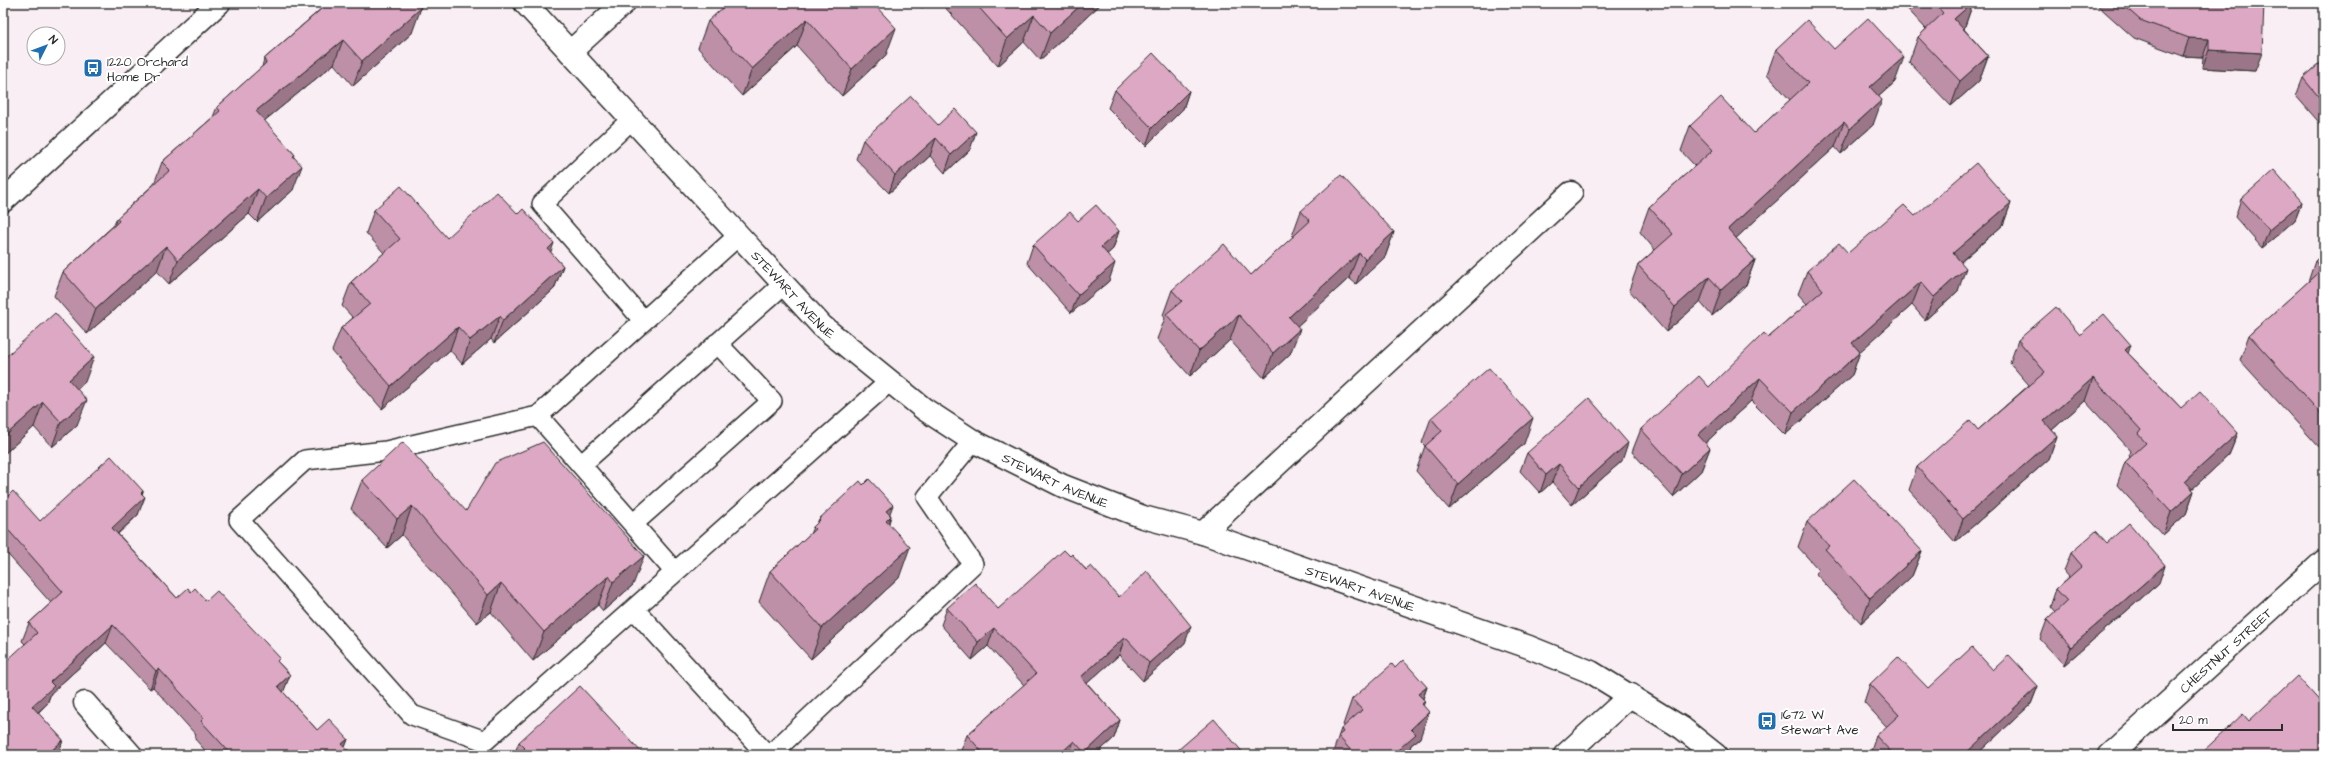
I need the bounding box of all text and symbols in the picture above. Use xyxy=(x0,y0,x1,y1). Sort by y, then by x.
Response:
north arrow xyxy=(26,26,66,66)
text: N xyxy=(45,32,61,47)
place label: 1220 Orchard Home Dr xyxy=(107,53,188,86)
bus stop icon: 1220 Orchard Home Dr xyxy=(82,57,104,79)
street label: STEWART AVENUE xyxy=(747,247,839,343)
street label: STEWART AVENUE xyxy=(999,449,1111,513)
street label: STEWART AVENUE xyxy=(1303,562,1417,616)
street label: CHESTNUT STREET xyxy=(2176,604,2277,698)
place label: 1672 W Stewart Ave xyxy=(1781,706,1859,739)
scale bar xyxy=(2173,706,2282,732)
bus stop icon: 1672 W Stewart Ave xyxy=(1756,710,1778,732)
text: 20 m xyxy=(2179,712,2208,729)

